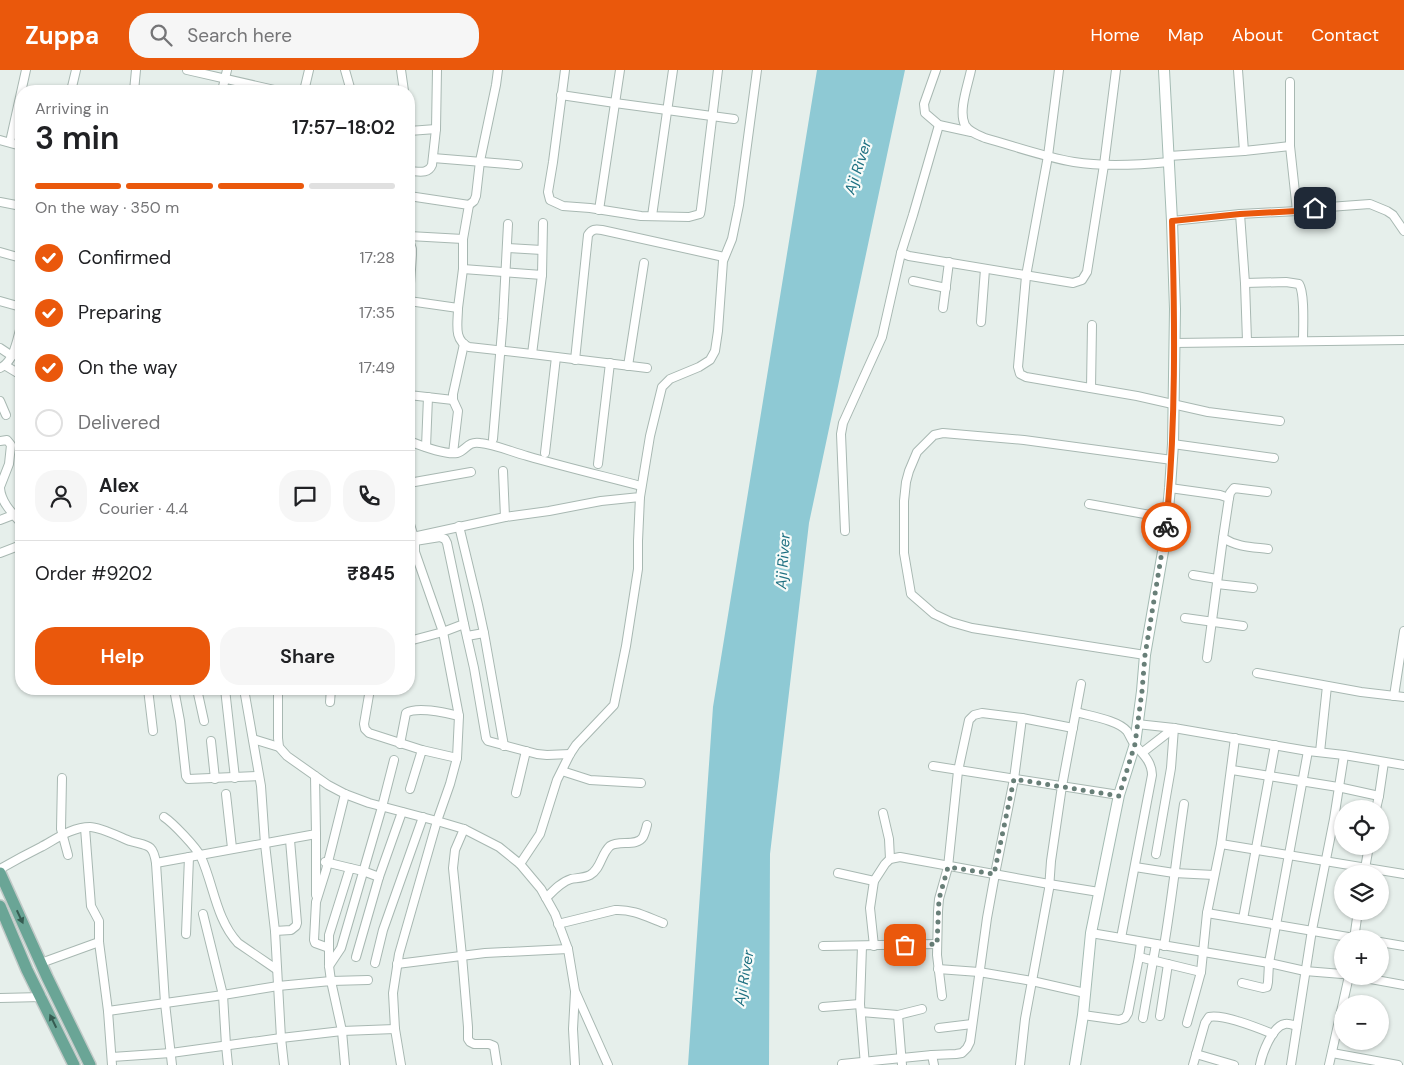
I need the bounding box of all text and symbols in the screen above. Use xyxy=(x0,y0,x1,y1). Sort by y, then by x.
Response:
search box xyxy=(129,13,479,58)
text: Zuppa xyxy=(25,20,99,51)
icon: search xyxy=(147,21,175,49)
text: Search here xyxy=(187,23,292,48)
text: Home xyxy=(1090,23,1140,47)
text: Map xyxy=(1168,23,1204,47)
text: About xyxy=(1232,23,1283,47)
text: Contact xyxy=(1311,23,1379,47)
text: Arriving in xyxy=(35,98,109,119)
text: 17:57–18:02 xyxy=(292,115,395,140)
text: 3 min xyxy=(35,117,119,159)
water label: Aji River xyxy=(840,137,876,198)
pin xyxy=(1294,187,1336,229)
icon: home xyxy=(1301,194,1329,222)
text: On the way · 350 m xyxy=(35,197,179,218)
icon: check xyxy=(35,244,63,272)
text: Confirmed xyxy=(78,245,171,270)
text: 17:28 xyxy=(360,247,395,268)
icon: check xyxy=(35,299,63,327)
text: Preparing xyxy=(78,300,162,325)
text: 17:35 xyxy=(359,302,395,323)
icon: check xyxy=(35,354,63,382)
text: On the way xyxy=(78,355,178,380)
text: 17:49 xyxy=(358,357,395,378)
text: Delivered xyxy=(78,410,160,435)
button: person xyxy=(35,470,87,522)
button: chat xyxy=(279,470,331,522)
button: phone xyxy=(343,470,395,522)
text: Alex xyxy=(99,473,139,498)
text: Courier · 4.4 xyxy=(99,498,188,519)
courier xyxy=(1141,502,1191,552)
icon: bike xyxy=(1152,513,1180,541)
water label: Aji River xyxy=(771,532,795,591)
text: Order #9202 xyxy=(35,561,153,586)
text: ₹845 xyxy=(347,561,395,586)
button: Help xyxy=(35,627,210,685)
button: Share xyxy=(220,627,395,685)
map controls xyxy=(1334,800,1389,1050)
button: locate xyxy=(1334,800,1389,855)
button: layers xyxy=(1334,865,1389,920)
one-way arrow xyxy=(17,910,25,924)
pin xyxy=(884,924,926,966)
button: + xyxy=(1334,930,1389,985)
icon: bag xyxy=(891,931,919,959)
water label: Aji River xyxy=(729,948,759,1008)
button: − xyxy=(1334,995,1389,1050)
one-way arrow xyxy=(49,1014,57,1028)

